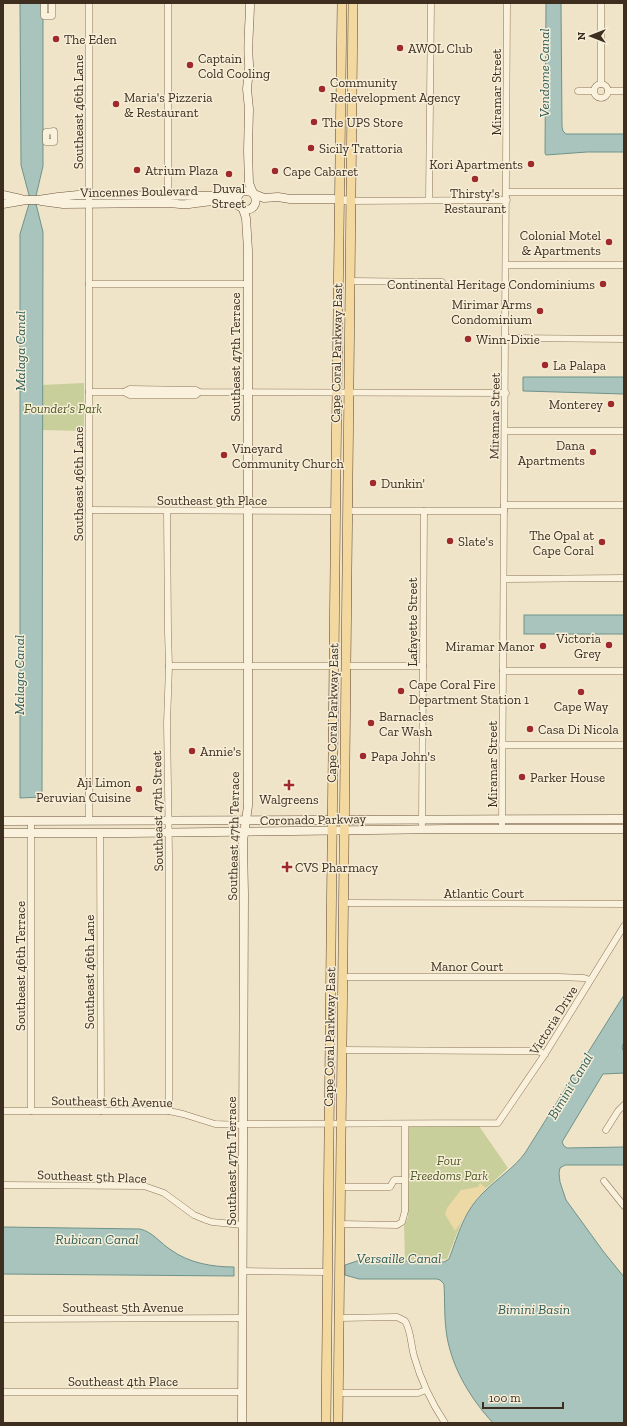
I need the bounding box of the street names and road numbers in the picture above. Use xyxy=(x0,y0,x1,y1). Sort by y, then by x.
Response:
street label: Miramar Street xyxy=(489,48,504,135)
street label: Southeast 46th Lane xyxy=(71,55,86,169)
street label: Vincennes Boulevard xyxy=(79,183,198,200)
street label: Cape Coral Parkway East xyxy=(328,283,345,423)
street label: Southeast 47th Terrace xyxy=(228,292,243,422)
street label: Miramar Street xyxy=(486,372,503,460)
street label: Southeast 46th Lane xyxy=(71,427,86,541)
street label: Southeast 9th Place xyxy=(157,493,267,508)
street label: Lafayette Street xyxy=(405,577,420,667)
street label: Cape Coral Parkway East xyxy=(324,643,341,783)
street label: Miramar Street xyxy=(485,720,500,807)
street label: Southeast 47th Street xyxy=(149,750,166,872)
street label: Southeast 47th Terrace xyxy=(225,771,242,901)
street label: Coronado Parkway xyxy=(260,811,367,828)
street label: Atlantic Court xyxy=(444,886,524,901)
street label: Southeast 46th Terrace xyxy=(13,901,28,1031)
street label: Southeast 46th Lane xyxy=(82,915,97,1029)
street label: Manor Court xyxy=(431,959,503,974)
street label: Cape Coral Parkway East xyxy=(321,967,338,1107)
street label: Victoria Drive xyxy=(526,983,581,1058)
street label: Southeast 6th Avenue xyxy=(51,1093,173,1110)
street label: Southeast 47th Terrace xyxy=(224,1096,239,1226)
street label: Southeast 5th Place xyxy=(37,1167,147,1186)
street label: Southeast 5th Avenue xyxy=(62,1300,184,1315)
street label: Southeast 4th Place xyxy=(68,1374,178,1389)

